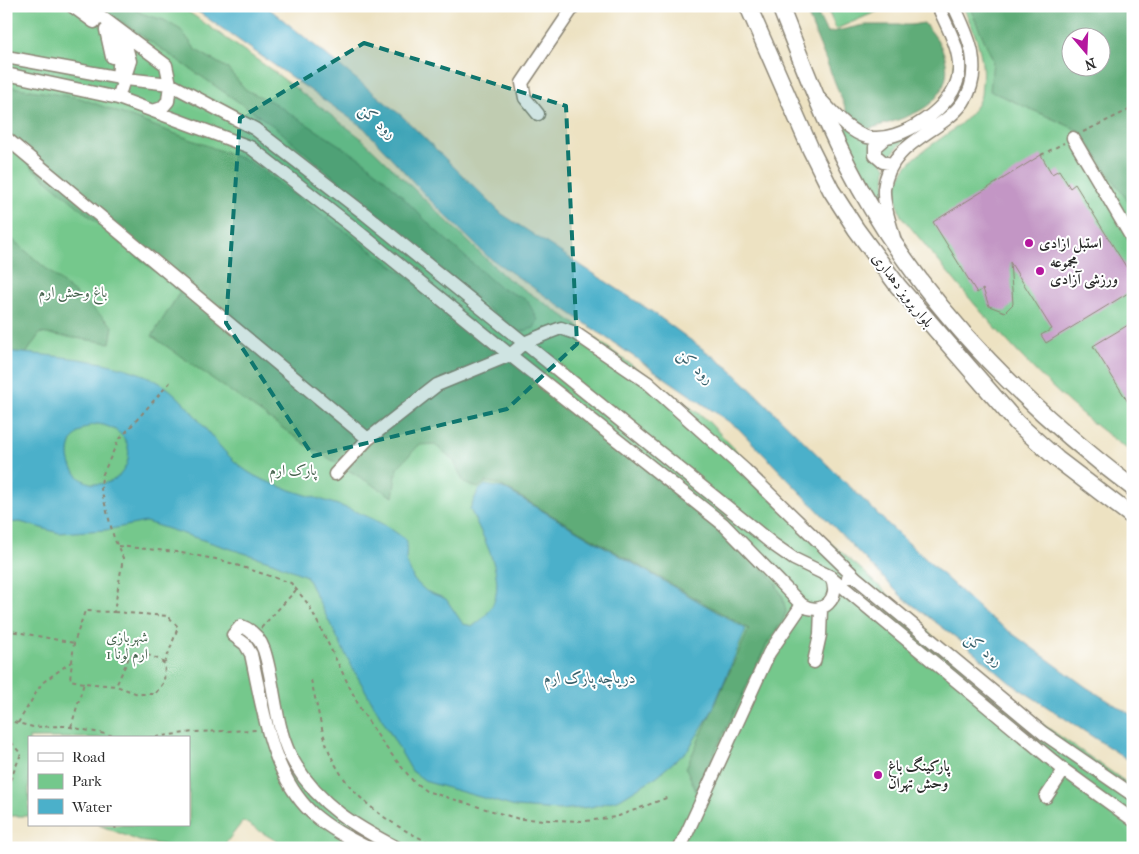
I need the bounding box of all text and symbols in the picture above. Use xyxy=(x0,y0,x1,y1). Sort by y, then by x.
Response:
north arrow xyxy=(1062,28,1112,78)
text: N xyxy=(1082,54,1098,74)
water label: رود کن xyxy=(354,99,401,144)
place label: استبل ازادی xyxy=(1039,234,1102,254)
marker: استبل ازادی xyxy=(1023,237,1035,249)
street label: بلوار پرویز دهداری xyxy=(867,249,938,332)
place label: مجموعه ورزشی آزادی xyxy=(1050,253,1118,290)
marker: مجموعه ورزشی آزادی xyxy=(1034,265,1046,277)
park label: باغ وحش ارم xyxy=(39,283,108,305)
water label: رود کن xyxy=(672,344,719,389)
park label: پارک ارم xyxy=(269,461,318,483)
park label: شهربازی ارم لونا 1 xyxy=(106,628,148,667)
water label: رود کن xyxy=(960,628,1007,672)
water label: دریاچه پارک ارم xyxy=(544,668,636,692)
legend xyxy=(28,736,190,826)
text: Road xyxy=(72,748,106,766)
place label: پارکینگ باغ وحش تهران xyxy=(888,756,951,793)
marker: پارکینگ باغ وحش تهران xyxy=(872,769,884,781)
text: Park xyxy=(72,772,102,790)
text: Water xyxy=(71,798,112,816)

